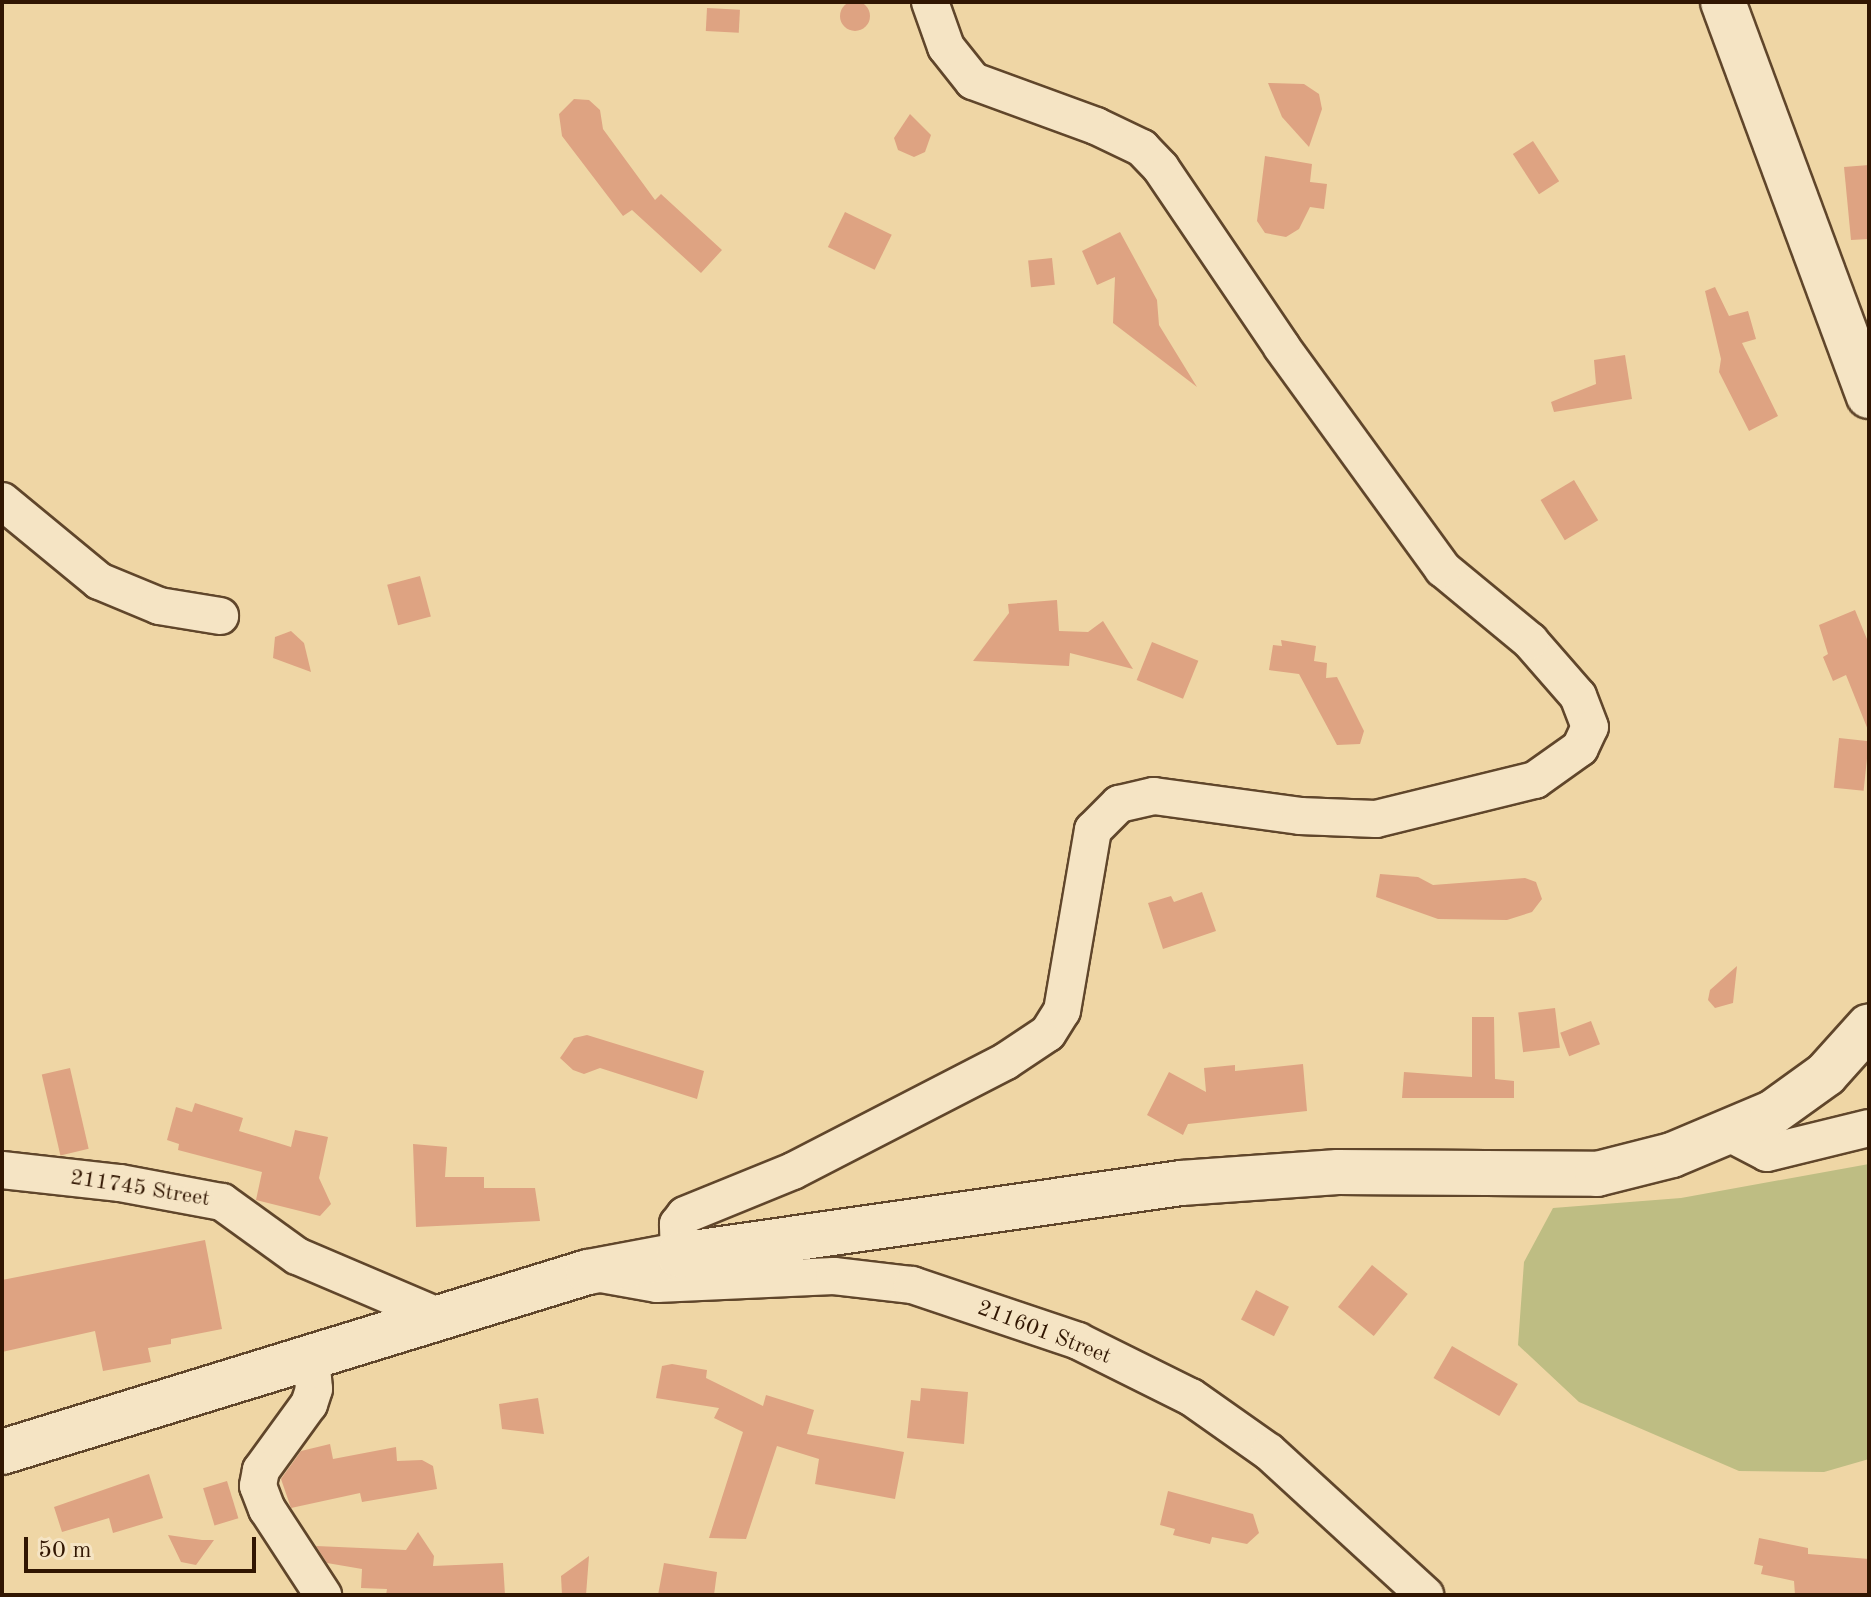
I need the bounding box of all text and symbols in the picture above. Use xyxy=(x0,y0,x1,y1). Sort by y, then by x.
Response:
street label: 211745 Street xyxy=(68,1165,212,1213)
street label: 211601 Street xyxy=(973,1295,1115,1371)
scale bar xyxy=(28,1521,260,1571)
text: 50 m xyxy=(38,1539,92,1563)

